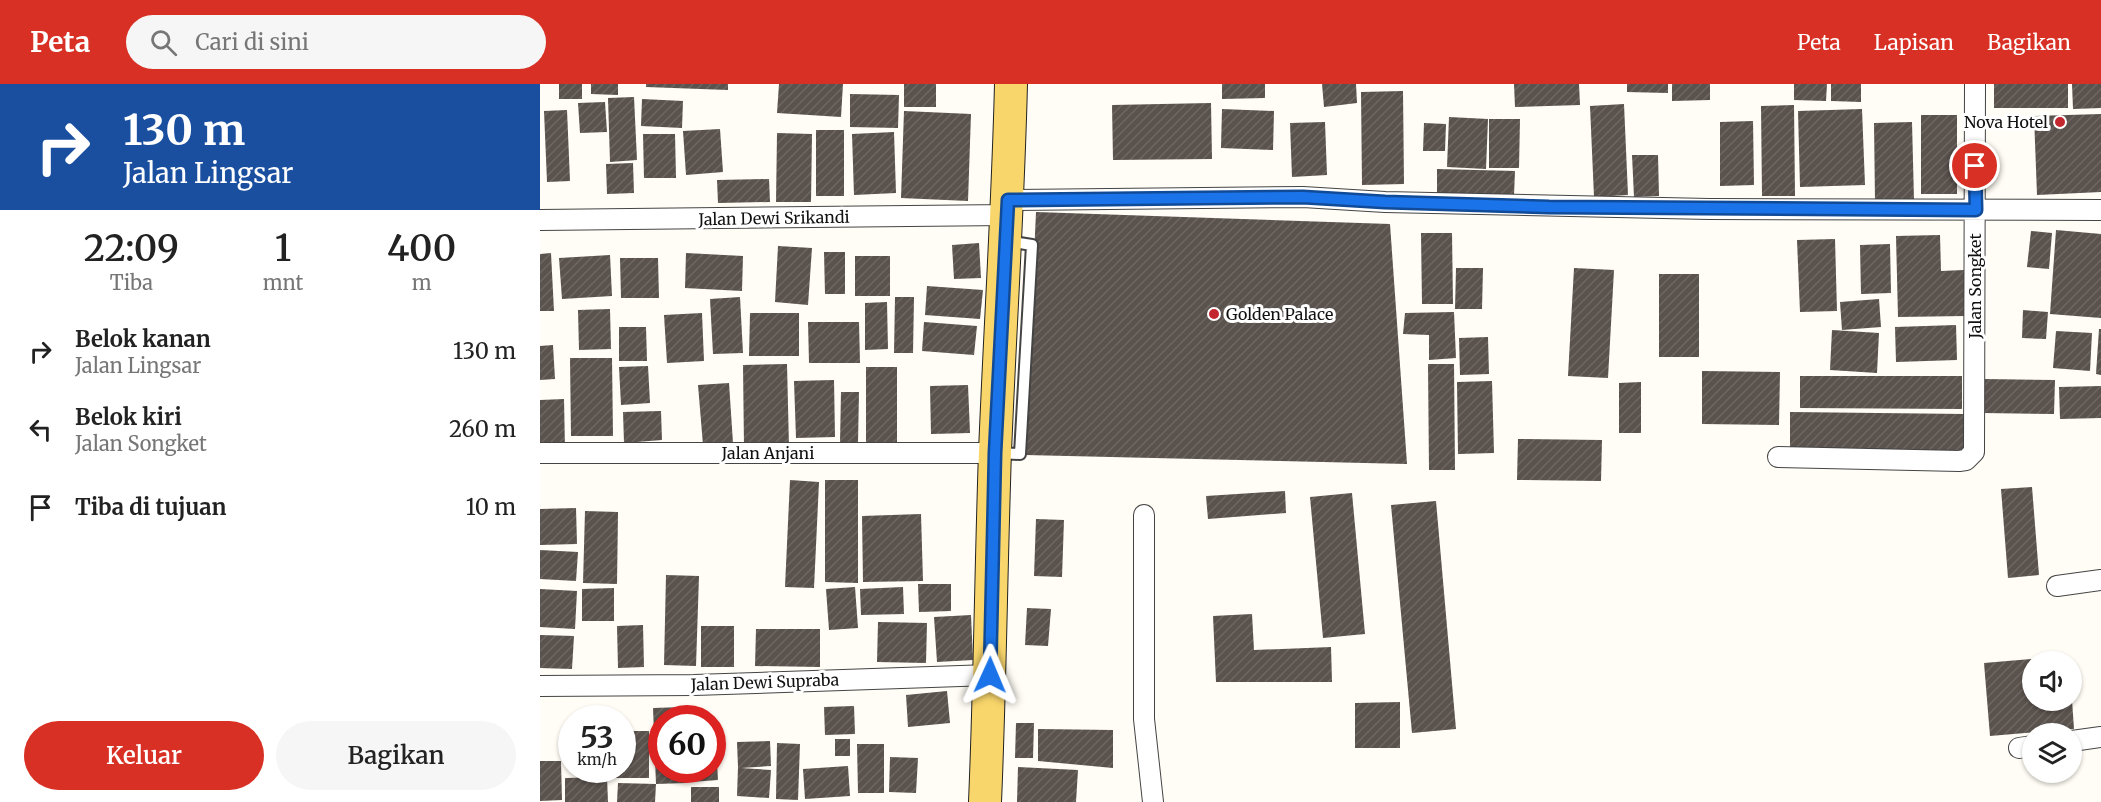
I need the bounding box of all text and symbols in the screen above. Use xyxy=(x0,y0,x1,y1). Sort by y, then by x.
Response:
search box xyxy=(126,15,546,69)
text: Peta xyxy=(30,24,90,60)
icon: search xyxy=(147,26,180,59)
text: Cari di sini xyxy=(195,28,309,56)
text: Peta xyxy=(1797,29,1841,56)
text: Lapisan xyxy=(1874,29,1954,56)
text: Bagikan xyxy=(1987,29,2071,56)
text: 130 m xyxy=(123,104,245,156)
icon: right xyxy=(24,108,102,186)
place label: Nova Hotel xyxy=(1964,112,2048,132)
marker: Nova Hotel xyxy=(2053,115,2067,129)
pin xyxy=(1949,140,2000,191)
icon: arrive xyxy=(1958,149,1991,182)
text: Jalan Lingsar xyxy=(123,156,294,190)
street label: Jalan Dewi Srikandi xyxy=(697,207,850,229)
text: 22:09 xyxy=(84,226,179,271)
text: 1 xyxy=(275,226,291,271)
text: 400 xyxy=(387,226,456,271)
street label: Jalan Songket xyxy=(1965,233,1985,340)
text: Tiba xyxy=(110,270,153,295)
text: mnt xyxy=(263,270,303,295)
text: m xyxy=(412,270,432,295)
place label: Golden Palace xyxy=(1226,304,1333,324)
marker: Golden Palace xyxy=(1207,307,1221,321)
text: Belok kanan xyxy=(75,325,211,353)
icon: right xyxy=(24,335,57,368)
text: 130 m xyxy=(453,337,516,365)
text: Jalan Lingsar xyxy=(75,353,201,378)
text: Belok kiri xyxy=(75,403,182,431)
icon: left xyxy=(24,413,57,446)
text: 260 m xyxy=(449,415,516,443)
text: Jalan Songket xyxy=(75,431,207,456)
street label: Jalan Anjani xyxy=(721,443,814,463)
icon: arrive xyxy=(24,491,57,524)
text: Tiba di tujuan xyxy=(75,493,226,521)
text: 10 m xyxy=(466,493,516,521)
position arrow xyxy=(958,643,1022,707)
map controls xyxy=(2022,651,2082,783)
button: sound xyxy=(2022,651,2082,711)
street label: Jalan Dewi Supraba xyxy=(689,669,840,695)
speed limit sign: 60 xyxy=(648,705,726,783)
text: 53 xyxy=(580,718,614,756)
button: Keluar xyxy=(24,721,264,790)
button: Bagikan xyxy=(276,721,516,790)
button: layers xyxy=(2022,723,2082,783)
text: km/h xyxy=(577,750,617,769)

